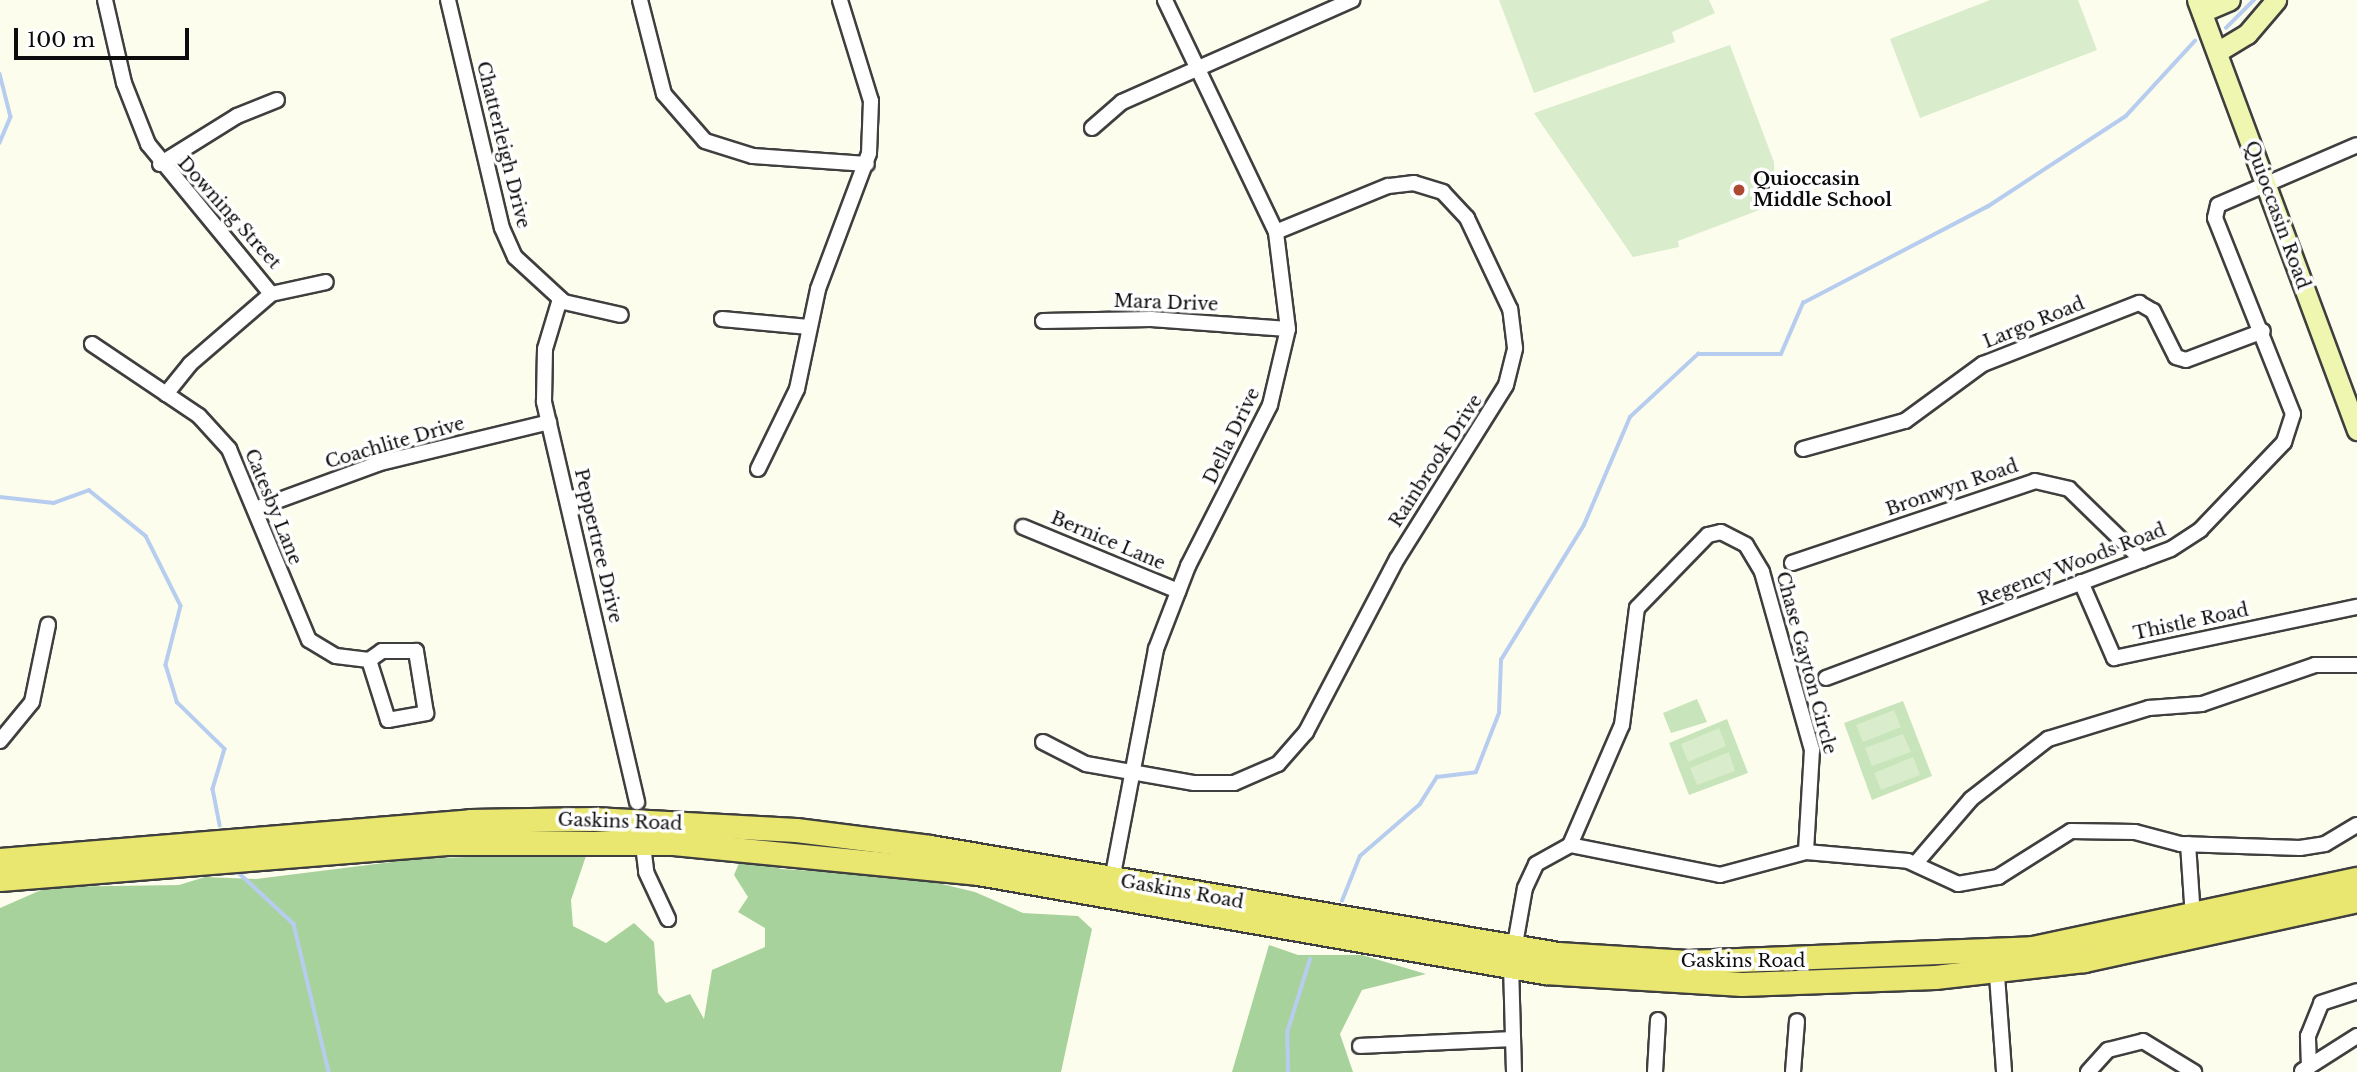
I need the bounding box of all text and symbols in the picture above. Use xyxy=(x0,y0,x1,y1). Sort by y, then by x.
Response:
scale bar xyxy=(18,14,192,58)
text: 100 m xyxy=(27,27,95,53)
street label: Chatterleigh Drive xyxy=(472,59,534,231)
street label: Quioccasin Road xyxy=(2240,138,2314,292)
street label: Downing Street xyxy=(173,152,285,274)
place label: Quioccasin Middle School xyxy=(1753,169,1892,212)
marker: Quioccasin Middle School xyxy=(1731,182,1747,198)
street label: Mara Drive xyxy=(1113,290,1219,316)
street label: Largo Road xyxy=(1980,293,2088,353)
street label: Della Drive xyxy=(1199,384,1265,488)
street label: Rainbrook Drive xyxy=(1385,390,1487,532)
street label: Coachlite Drive xyxy=(323,413,467,473)
street label: Catesby Lane xyxy=(240,446,306,568)
street label: Bronwyn Road xyxy=(1883,455,2021,521)
street label: Peppertree Drive xyxy=(570,467,626,625)
street label: Bernice Lane xyxy=(1048,507,1168,575)
street label: Regency Woods Road xyxy=(1974,519,2170,611)
street label: Chase Gayton Circle xyxy=(1771,569,1841,757)
street label: Thistle Road xyxy=(2131,599,2251,645)
street label: Gaskins Road xyxy=(557,809,683,835)
street label: Gaskins Road xyxy=(1119,871,1245,913)
street label: Gaskins Road xyxy=(1681,950,1805,972)

